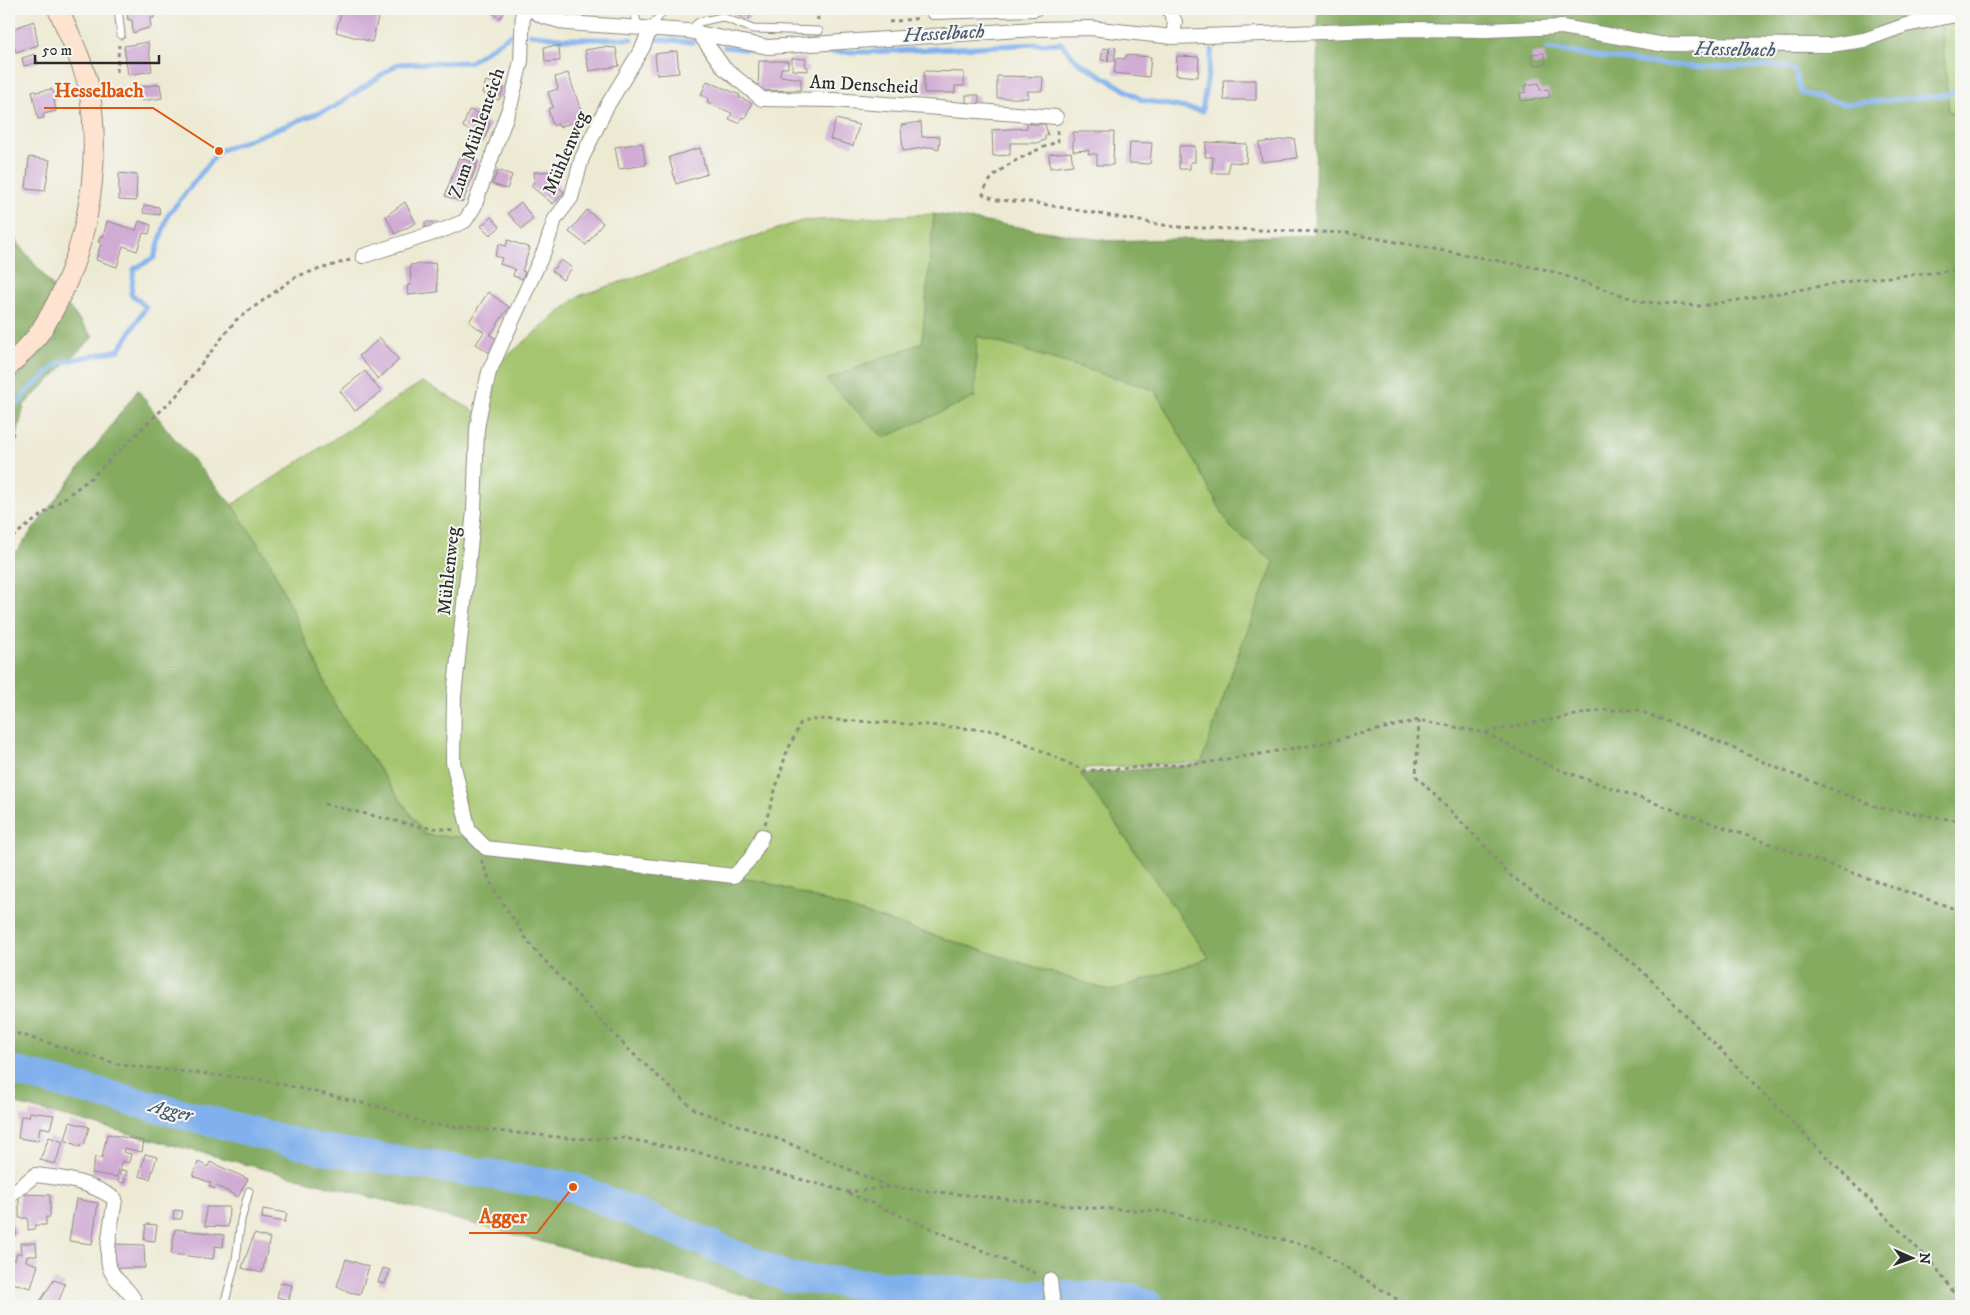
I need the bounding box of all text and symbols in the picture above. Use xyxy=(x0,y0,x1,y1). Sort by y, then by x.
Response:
water label: Hesselbach xyxy=(902,19,985,49)
scale bar xyxy=(35,32,159,64)
water label: Hesselbach xyxy=(1693,37,1776,63)
text: 50 m xyxy=(42,41,72,60)
street label: Zum Mühlenteich xyxy=(444,65,510,201)
street label: Am Denscheid xyxy=(809,71,920,99)
callout: Hesselbach xyxy=(44,73,153,108)
text: Hesselbach xyxy=(54,79,144,104)
street label: Mühlenweg xyxy=(538,107,594,198)
street label: Mühlenweg xyxy=(433,525,465,616)
water label: Agger xyxy=(145,1093,197,1129)
callout: Agger xyxy=(469,1198,537,1233)
text: Agger xyxy=(478,1205,528,1230)
north arrow xyxy=(1888,1232,1938,1282)
text: N xyxy=(1915,1252,1933,1265)

